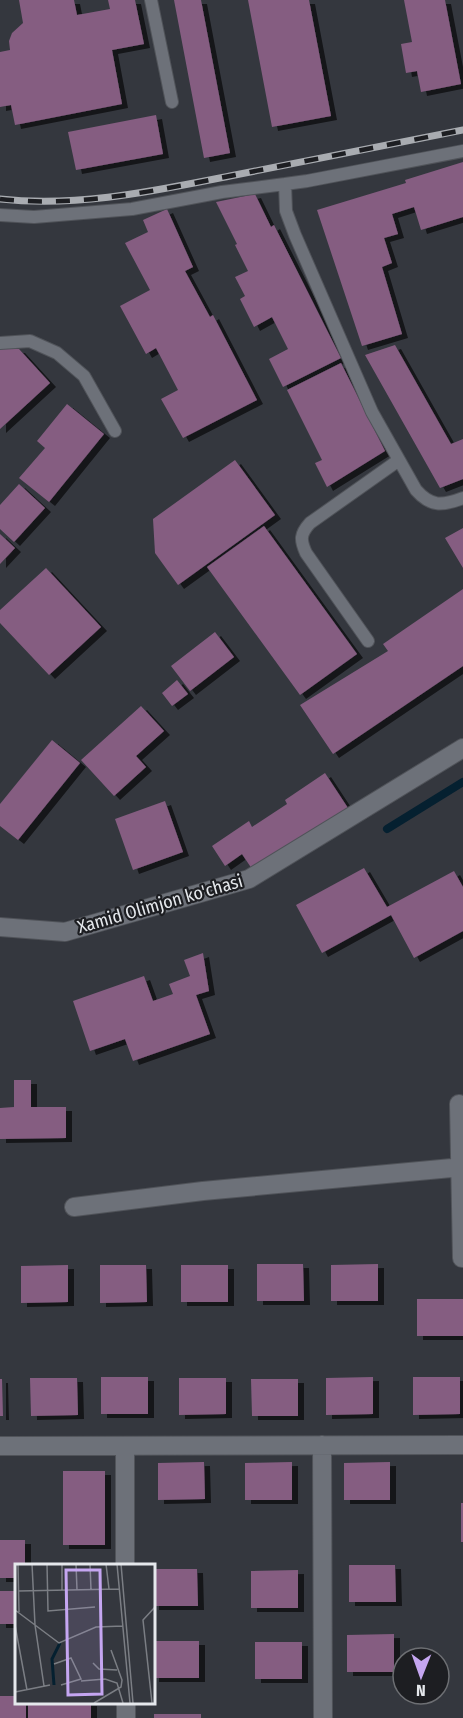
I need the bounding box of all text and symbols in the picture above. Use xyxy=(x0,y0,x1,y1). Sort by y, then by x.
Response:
street label: Xamid Olimjon ko'chasi xyxy=(75,870,245,938)
inset map xyxy=(15,1564,154,1703)
north arrow xyxy=(391,1646,451,1706)
text: N xyxy=(416,1681,426,1700)

